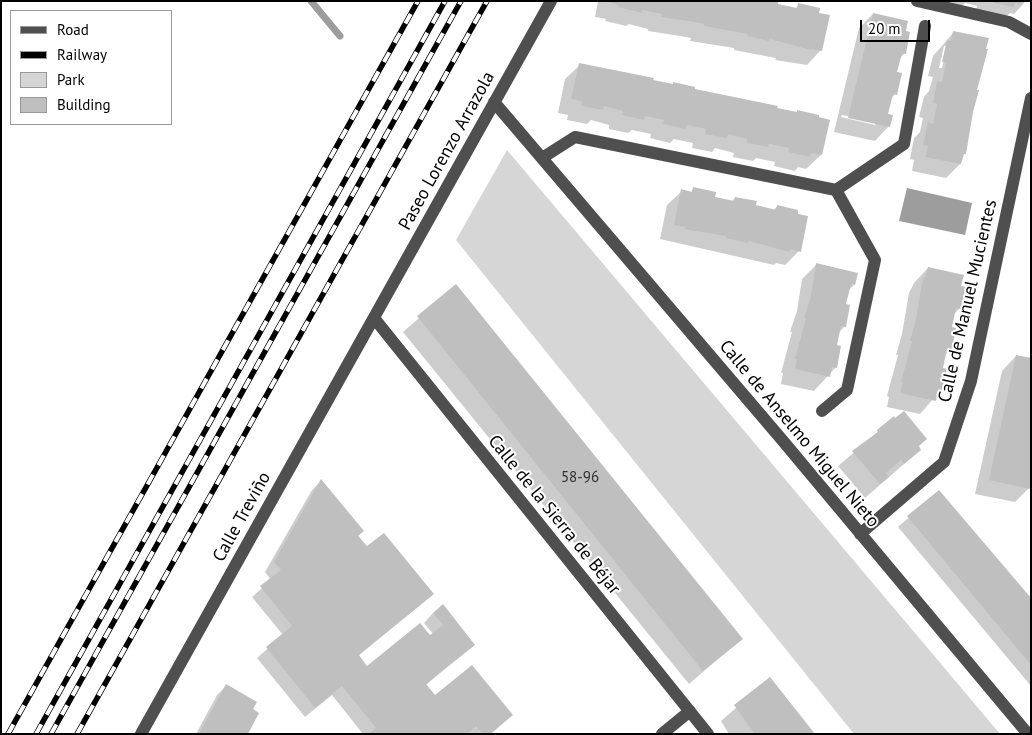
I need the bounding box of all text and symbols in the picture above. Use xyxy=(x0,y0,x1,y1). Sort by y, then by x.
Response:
legend xyxy=(10,10,172,125)
scale bar xyxy=(862,10,932,42)
text: 20 m xyxy=(868,19,901,38)
text: Road xyxy=(57,20,89,39)
text: Railway xyxy=(57,45,107,64)
street label: Paseo Lorenzo Arrazola xyxy=(394,68,500,234)
text: Park xyxy=(57,70,85,89)
text: Building xyxy=(57,95,111,114)
street label: Calle de Manuel Mucientes xyxy=(934,198,1002,404)
street label: Calle de Anselmo Miguel Nieto xyxy=(714,336,884,532)
street label: Calle de la Sierra de Béjar xyxy=(483,431,625,599)
street label: Calle Treviño xyxy=(208,468,276,566)
house number: 58-96 xyxy=(561,469,599,487)

